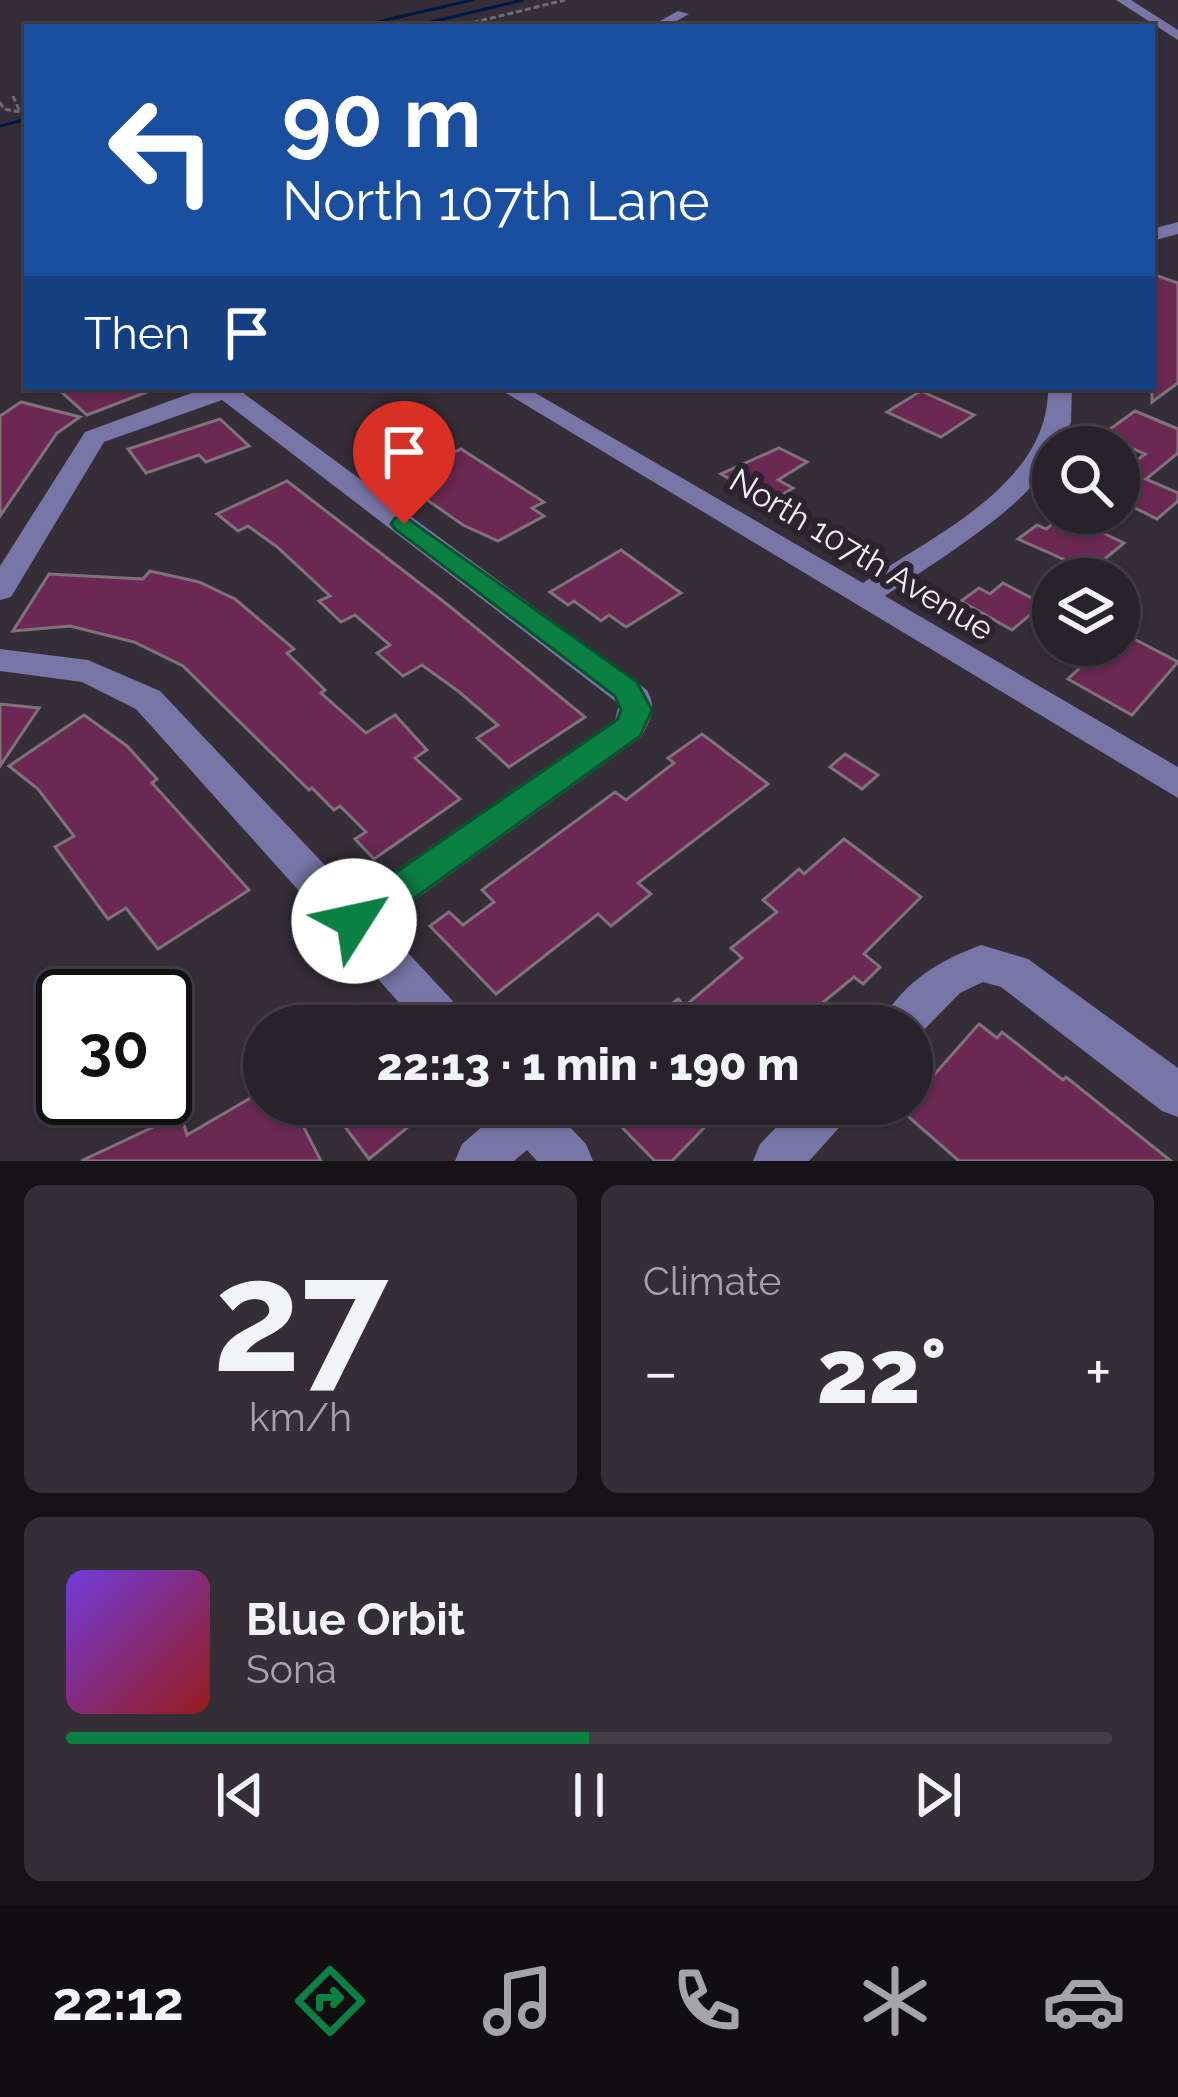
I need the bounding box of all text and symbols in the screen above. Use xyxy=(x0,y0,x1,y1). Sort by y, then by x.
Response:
text: 90 m xyxy=(282,68,481,167)
icon: left xyxy=(84,72,240,228)
text: North 107th Lane xyxy=(282,169,710,233)
icon: arrive xyxy=(214,300,280,366)
text: Then xyxy=(84,307,190,360)
pin xyxy=(353,401,455,524)
icon: arrive xyxy=(371,419,437,485)
map controls xyxy=(1032,426,1140,666)
button: search xyxy=(1032,426,1140,534)
street label: North 107th Avenue xyxy=(723,460,1001,648)
button: layers xyxy=(1032,558,1140,666)
position arrow xyxy=(291,858,417,984)
speed limit sign: 30 xyxy=(36,969,192,1125)
text: 22:13 · 1 min · 190 m xyxy=(377,1038,799,1091)
text: 27 xyxy=(213,1224,388,1408)
text: Climate xyxy=(643,1258,781,1304)
text: 22° xyxy=(816,1318,947,1424)
text: − xyxy=(643,1333,679,1410)
text: + xyxy=(1085,1333,1112,1410)
text: km/h xyxy=(249,1394,352,1440)
text: Blue Orbit xyxy=(246,1593,465,1646)
text: Sona xyxy=(246,1646,337,1692)
icon: previous xyxy=(207,1762,273,1828)
icon: pause xyxy=(556,1762,622,1828)
icon: next xyxy=(905,1762,971,1828)
icon: directions xyxy=(288,1959,372,2043)
icon: music xyxy=(476,1959,560,2043)
icon: phone xyxy=(665,1959,749,2043)
icon: climate xyxy=(853,1959,937,2043)
icon: car xyxy=(1042,1959,1126,2043)
text: 22:12 xyxy=(52,1969,184,2033)

